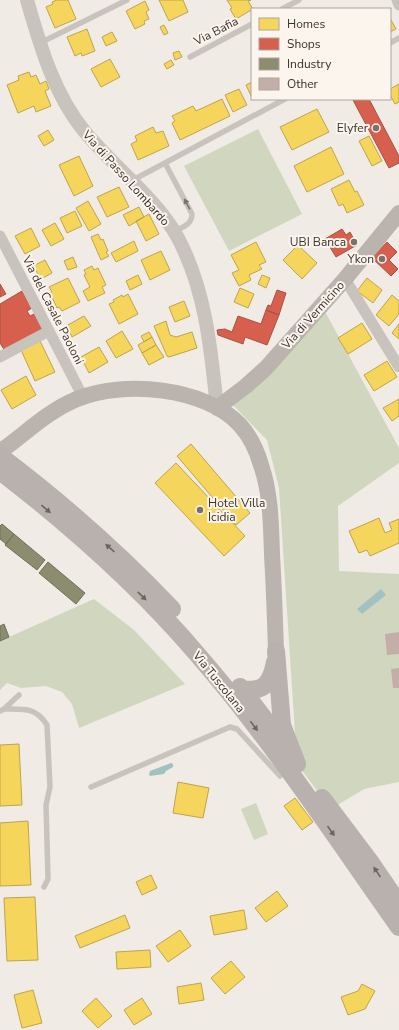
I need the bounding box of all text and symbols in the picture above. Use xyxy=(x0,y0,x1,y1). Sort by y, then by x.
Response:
legend xyxy=(251,8,391,100)
street label: Via Bafia xyxy=(190,13,241,49)
text: Homes xyxy=(287,16,325,32)
text: Shops xyxy=(287,36,321,52)
text: Industry xyxy=(287,56,332,72)
text: Other xyxy=(287,76,319,92)
place label: Elyfer xyxy=(337,120,369,136)
marker: Elyfer xyxy=(371,123,381,133)
street label: Via di Passo Lombardo xyxy=(78,126,173,229)
one-way arrow xyxy=(184,198,190,210)
place label: UBI Banca xyxy=(290,234,346,250)
marker: UBI Banca xyxy=(349,237,359,247)
place label: Ykon xyxy=(347,251,374,267)
street label: Via del Casale Paoloni xyxy=(18,252,87,367)
marker: Ykon xyxy=(377,254,387,264)
street label: Via di Vermicino xyxy=(277,277,348,353)
place label: Hotel Villa Icidia xyxy=(208,495,265,525)
one-way arrow xyxy=(40,504,51,513)
marker: Hotel Villa Icidia xyxy=(195,505,205,515)
one-way arrow xyxy=(105,543,115,553)
one-way arrow xyxy=(137,591,147,601)
street label: Via Tuscolana xyxy=(189,647,249,716)
one-way arrow xyxy=(250,720,259,731)
one-way arrow xyxy=(327,826,335,836)
one-way arrow xyxy=(373,867,381,877)

